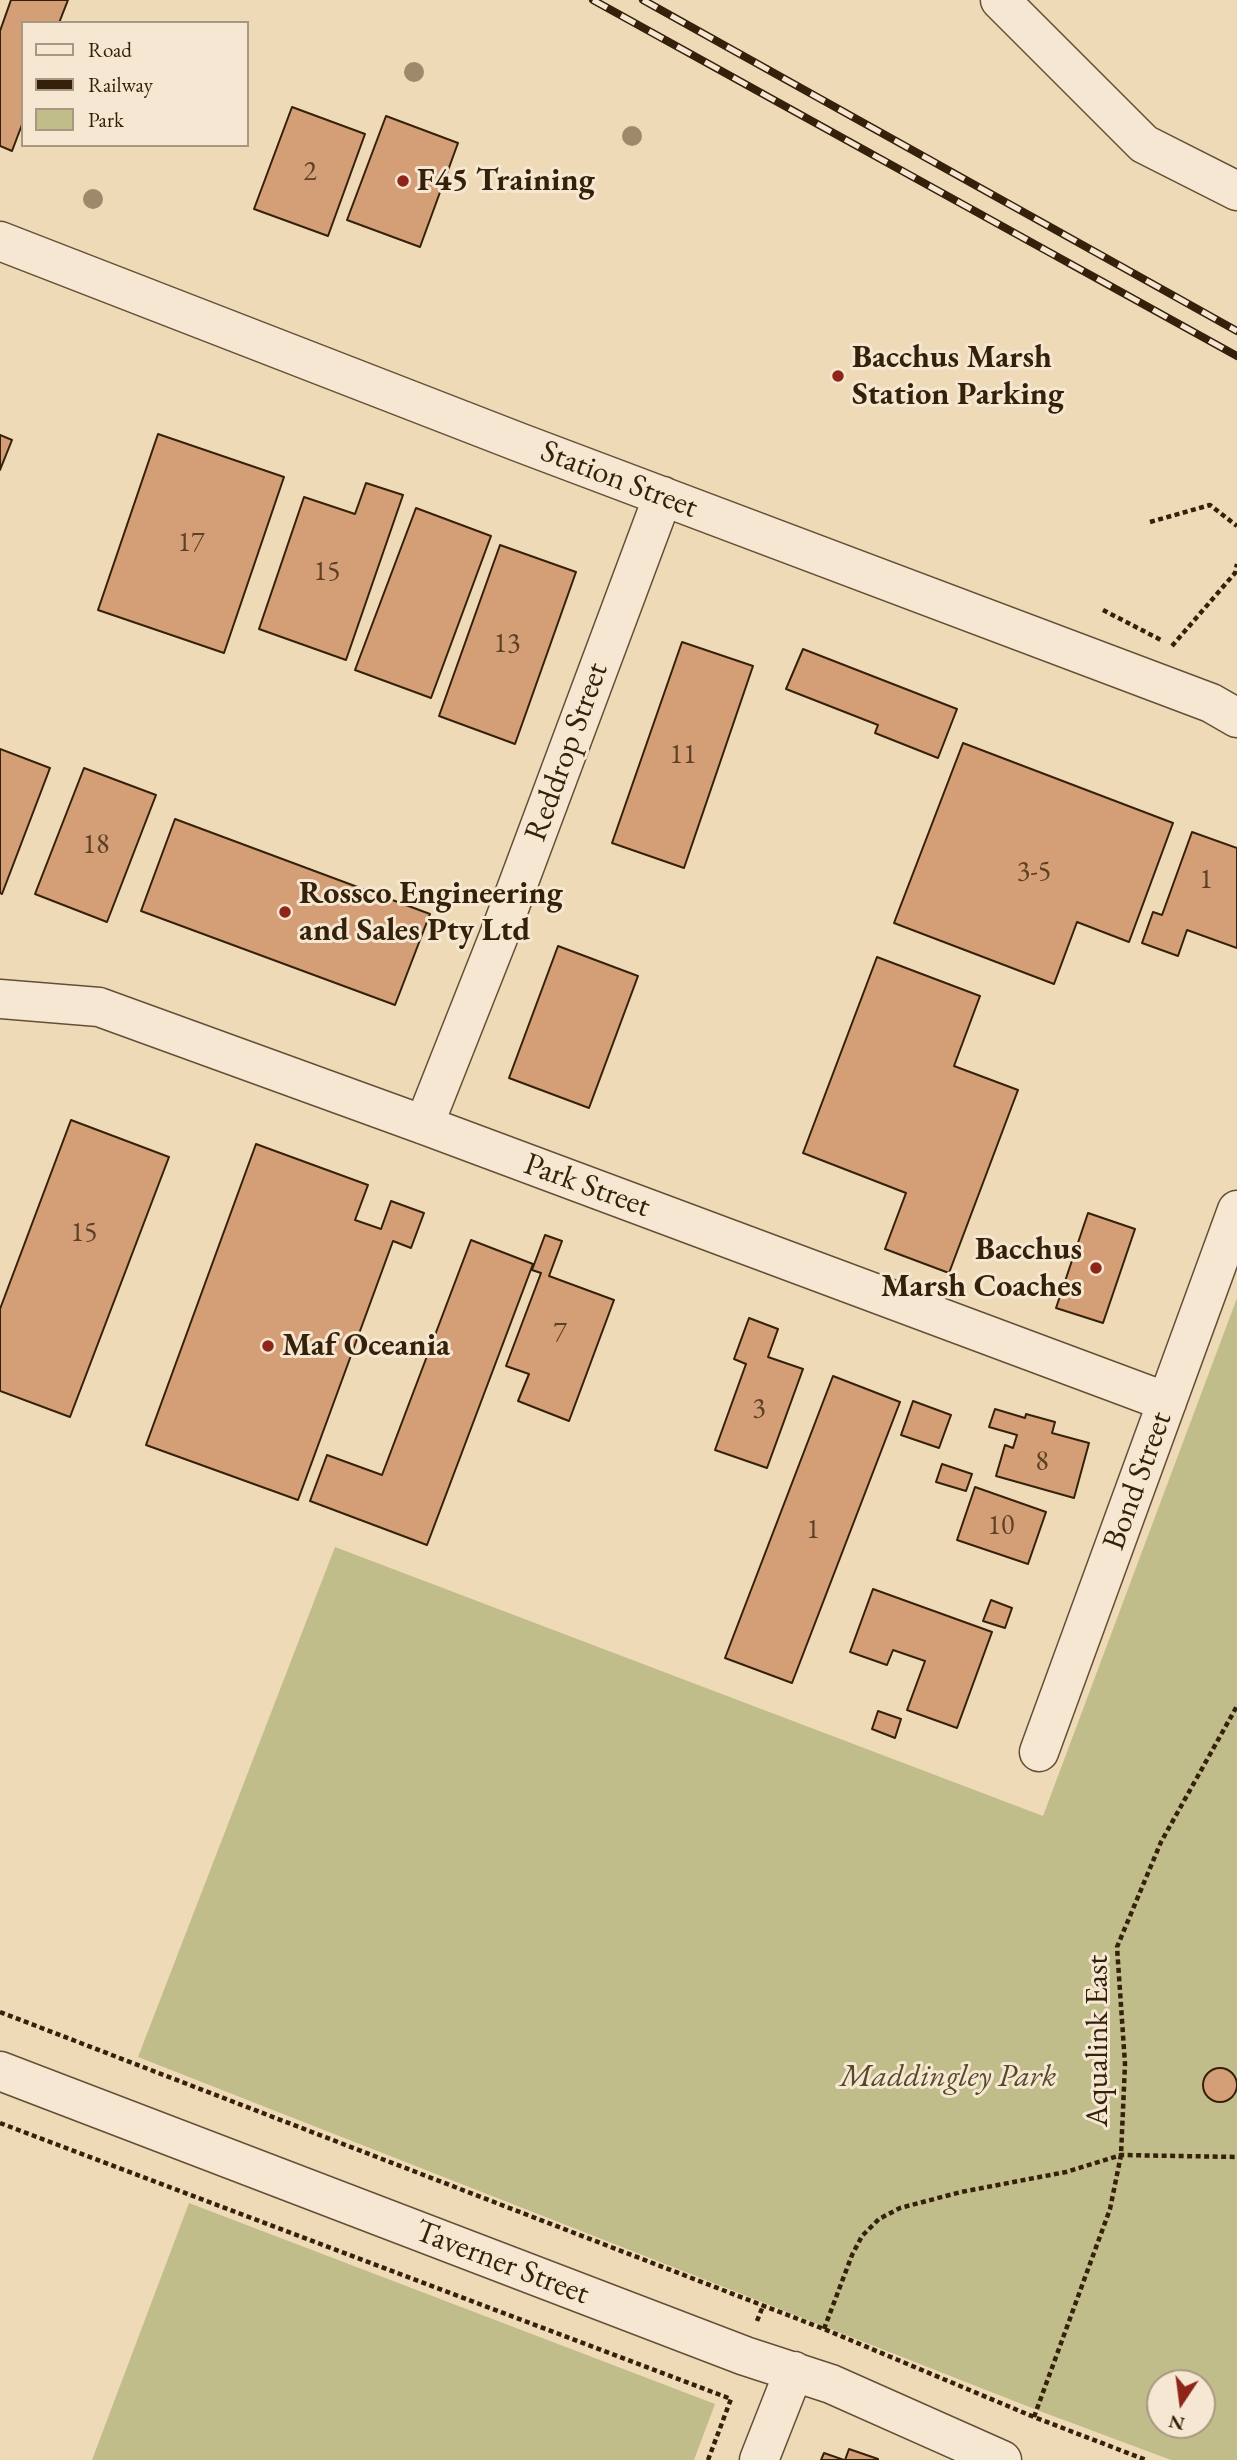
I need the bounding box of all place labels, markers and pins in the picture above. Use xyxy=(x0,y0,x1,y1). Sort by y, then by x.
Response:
place label: F45 Training xyxy=(417,162,595,200)
marker: F45 Training xyxy=(395,173,411,189)
place label: Bacchus Marsh Station Parking xyxy=(852,339,1064,414)
marker: Bacchus Marsh Station Parking xyxy=(830,368,846,384)
place label: Rossco Engineering and Sales Pty Ltd xyxy=(299,875,563,950)
marker: Rossco Engineering and Sales Pty Ltd xyxy=(277,904,293,920)
place label: Bacchus Marsh Coaches xyxy=(881,1231,1082,1306)
marker: Bacchus Marsh Coaches xyxy=(1088,1260,1104,1276)
place label: Maf Oceania xyxy=(282,1327,450,1365)
marker: Maf Oceania xyxy=(260,1338,276,1354)

